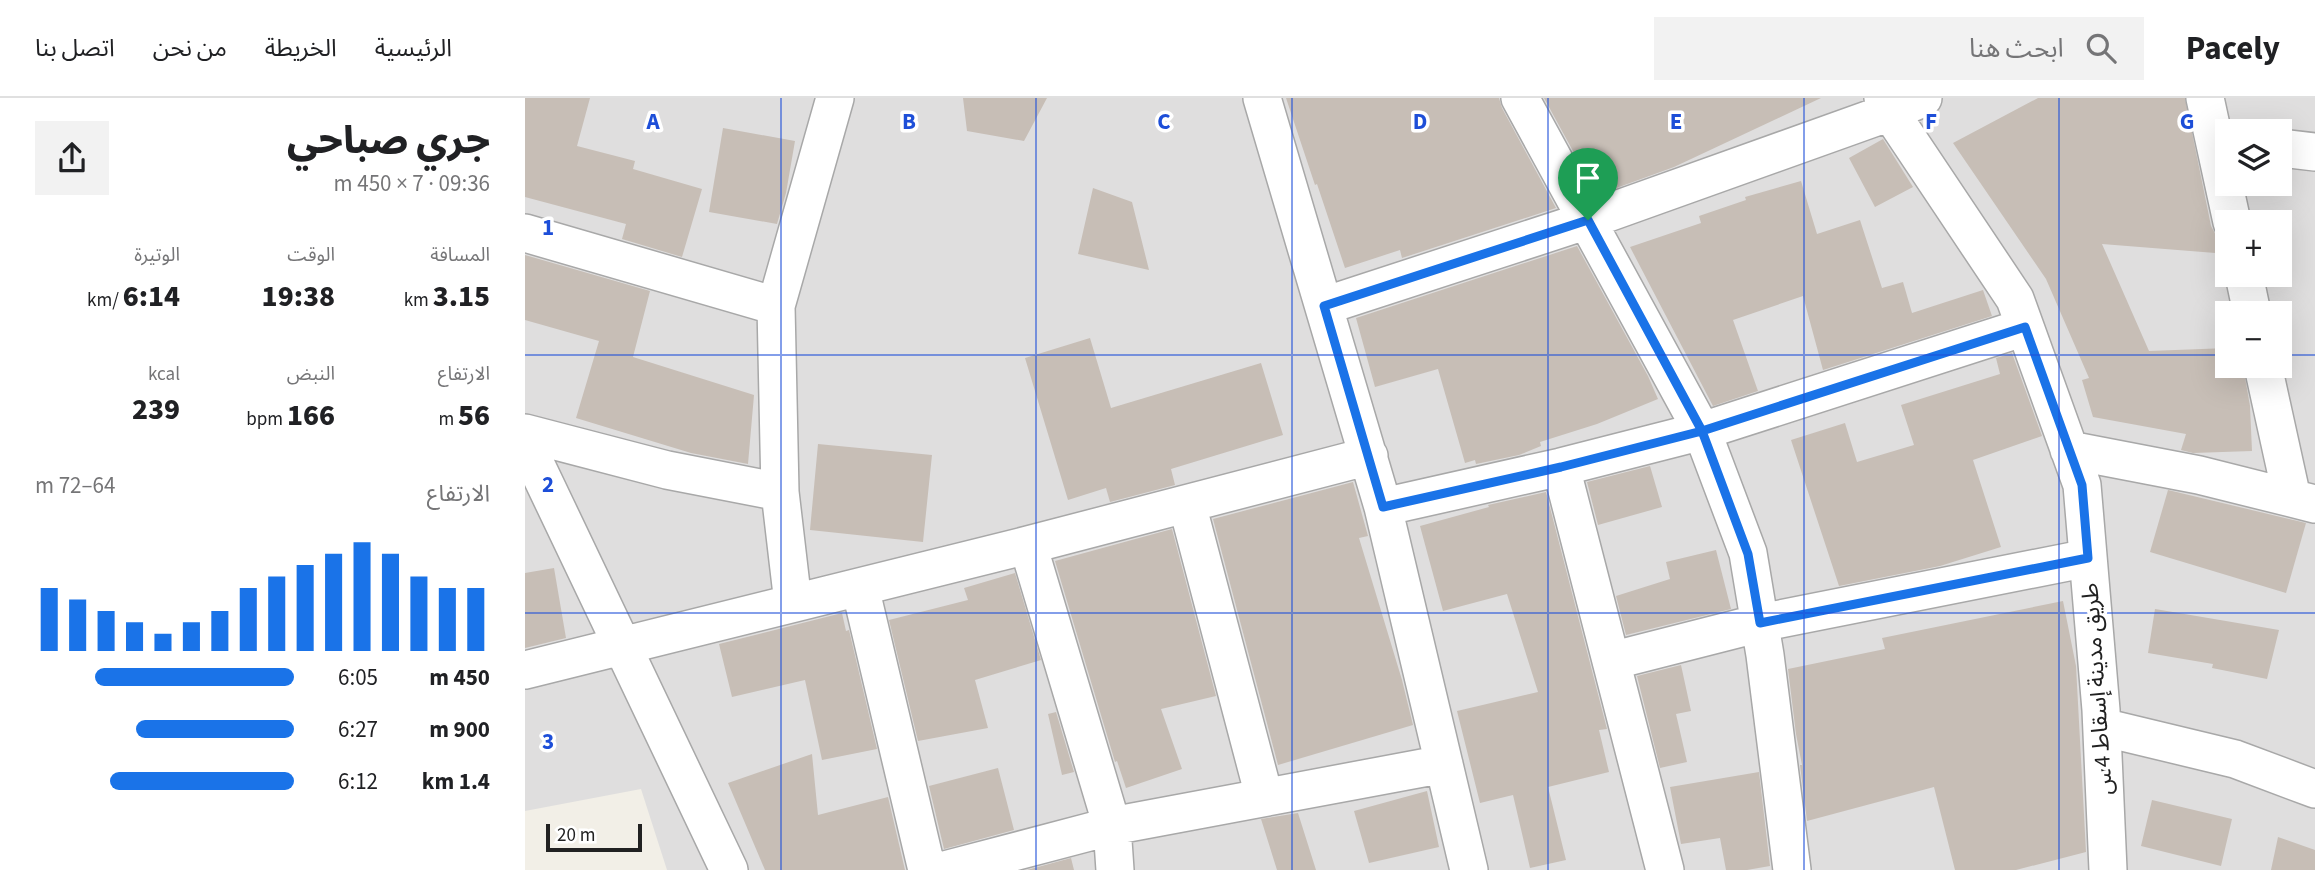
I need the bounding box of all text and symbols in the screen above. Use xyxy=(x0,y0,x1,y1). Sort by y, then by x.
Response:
search box xyxy=(1654,17,2144,80)
text: Pacely xyxy=(2186,25,2280,72)
icon: search xyxy=(2082,29,2120,67)
text: ابحث هنا xyxy=(1969,30,2064,67)
text: اتصل بنا xyxy=(35,31,115,66)
text: من نحن xyxy=(153,31,227,66)
text: الخريطة xyxy=(265,31,337,66)
text: الرئيسية xyxy=(375,31,452,66)
text: A xyxy=(645,105,660,138)
text: B xyxy=(902,105,916,138)
text: C xyxy=(1157,105,1171,138)
text: D xyxy=(1413,105,1427,138)
text: E xyxy=(1670,105,1682,138)
text: F xyxy=(1925,105,1937,138)
text: G xyxy=(2180,105,2194,138)
text: جري صباحي xyxy=(287,114,490,168)
map controls xyxy=(2215,119,2292,378)
button: layers xyxy=(2215,119,2292,196)
button: share xyxy=(35,121,109,195)
pin xyxy=(1558,148,1618,220)
icon: arrive xyxy=(1569,159,1607,197)
text: 09:36 · 7 × 450 m xyxy=(334,167,490,200)
button: + xyxy=(2215,210,2292,287)
text: 1 xyxy=(542,211,554,244)
text: الوتيرة xyxy=(134,242,180,269)
text: الوقت xyxy=(287,242,335,269)
text: المسافة xyxy=(430,242,490,269)
text: 6:14 xyxy=(123,275,180,318)
text: 19:38 xyxy=(262,275,335,318)
text: 3.15 xyxy=(433,275,490,318)
text: /km xyxy=(87,287,123,314)
text: km xyxy=(404,287,433,314)
button: − xyxy=(2215,301,2292,378)
text: kcal xyxy=(148,361,180,388)
text: النبض xyxy=(287,361,335,388)
text: الارتفاع xyxy=(438,361,490,388)
text: 239 xyxy=(132,388,180,431)
text: 166 xyxy=(287,394,335,437)
text: 56 xyxy=(458,394,490,437)
text: bpm xyxy=(246,406,287,433)
text: m xyxy=(438,406,458,433)
text: 2 xyxy=(542,468,554,501)
text: 64–72 m xyxy=(35,469,115,502)
text: الارتفاع xyxy=(427,477,490,510)
street label: طريق مدينة إسقاط 4س xyxy=(2073,582,2121,796)
text: 6:05 xyxy=(338,661,378,694)
text: 450 m xyxy=(429,661,490,694)
text: 6:27 xyxy=(338,713,378,746)
text: 900 m xyxy=(429,713,490,746)
text: 3 xyxy=(542,725,554,758)
text: 6:12 xyxy=(338,765,378,798)
text: 1.4 km xyxy=(422,765,490,798)
scale bar xyxy=(546,821,642,853)
text: 20 m xyxy=(557,822,595,849)

